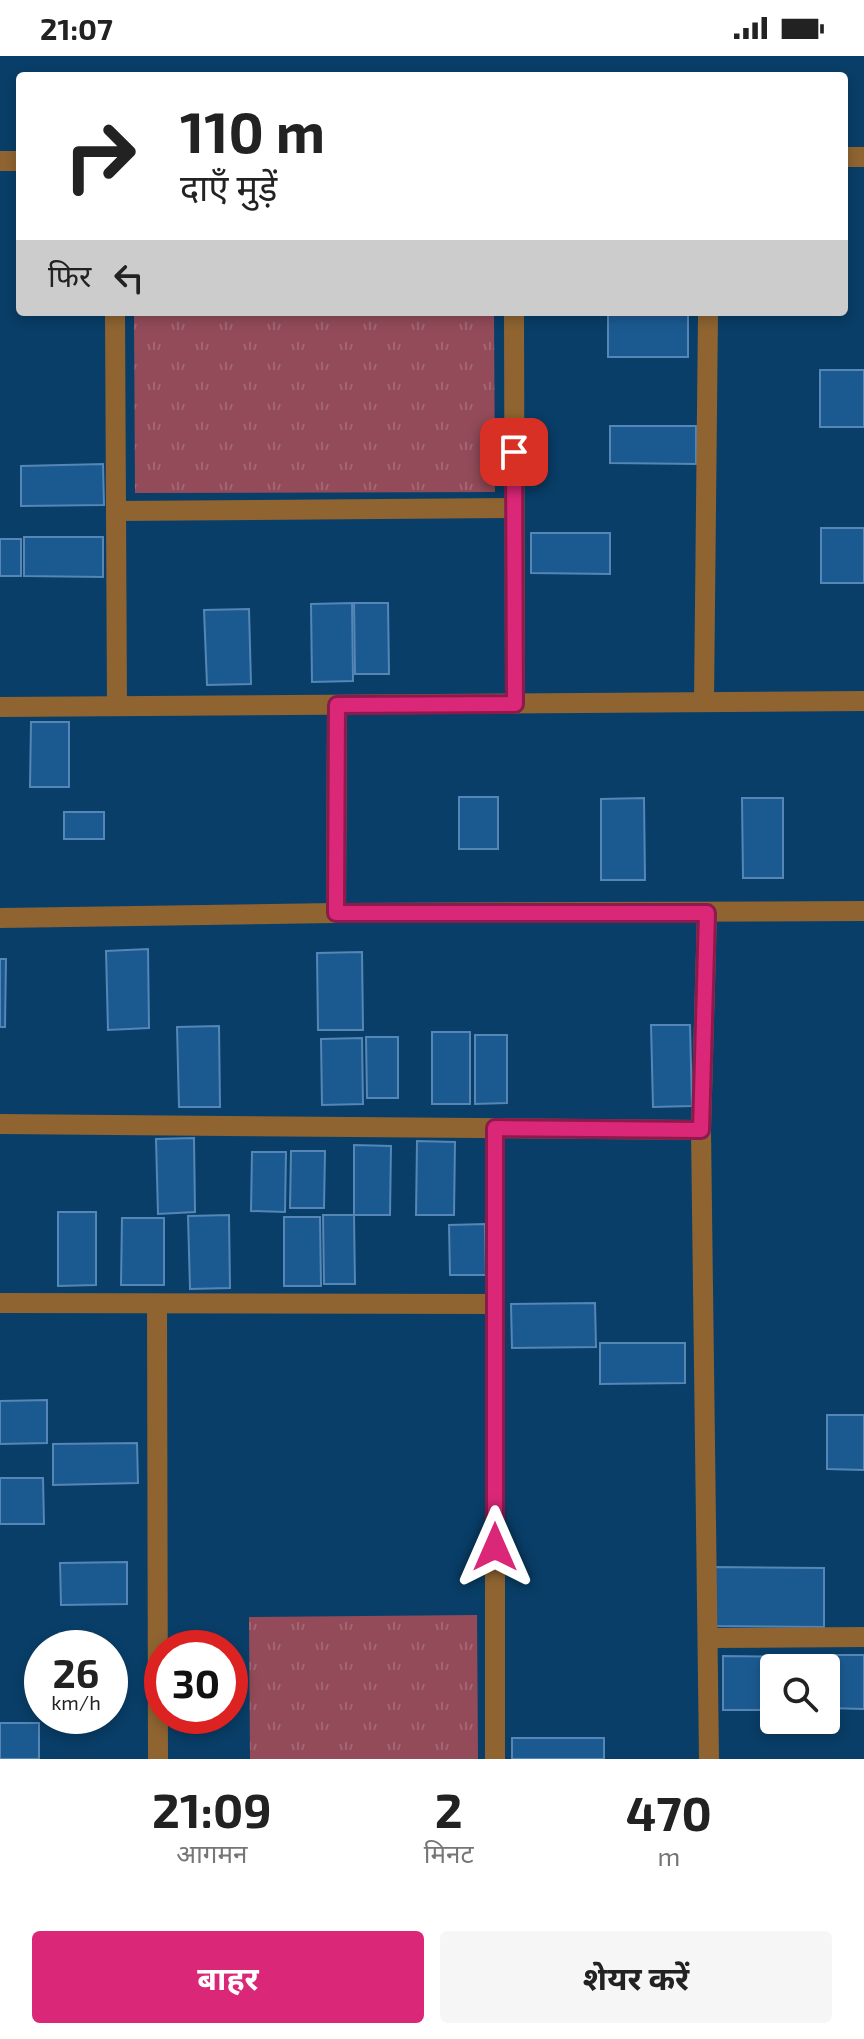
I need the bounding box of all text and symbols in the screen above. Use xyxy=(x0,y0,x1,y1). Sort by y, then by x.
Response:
text: 21:07 xyxy=(40,10,113,46)
text: 110 m xyxy=(180,97,325,164)
icon: right xyxy=(48,104,152,208)
text: दाएँ मुड़ें xyxy=(180,165,277,208)
icon: left xyxy=(107,256,151,300)
text: फिर xyxy=(48,257,91,293)
pin xyxy=(480,418,548,486)
icon: arrive xyxy=(492,430,536,474)
position arrow xyxy=(453,1505,537,1589)
speed limit sign: 30 xyxy=(144,1630,248,1734)
text: 26 xyxy=(53,1648,99,1696)
map controls xyxy=(760,1654,840,1734)
button: search xyxy=(760,1654,840,1734)
text: km/h xyxy=(51,1690,101,1714)
text: 21:09 xyxy=(152,1780,272,1838)
text: 2 xyxy=(435,1780,463,1838)
text: 470 xyxy=(626,1783,712,1841)
text: आगमन xyxy=(176,1837,247,1868)
text: मिनट xyxy=(424,1837,474,1868)
text: m xyxy=(657,1840,680,1871)
button: बाहर xyxy=(32,1931,424,2023)
button: शेयर करें xyxy=(440,1931,832,2023)

